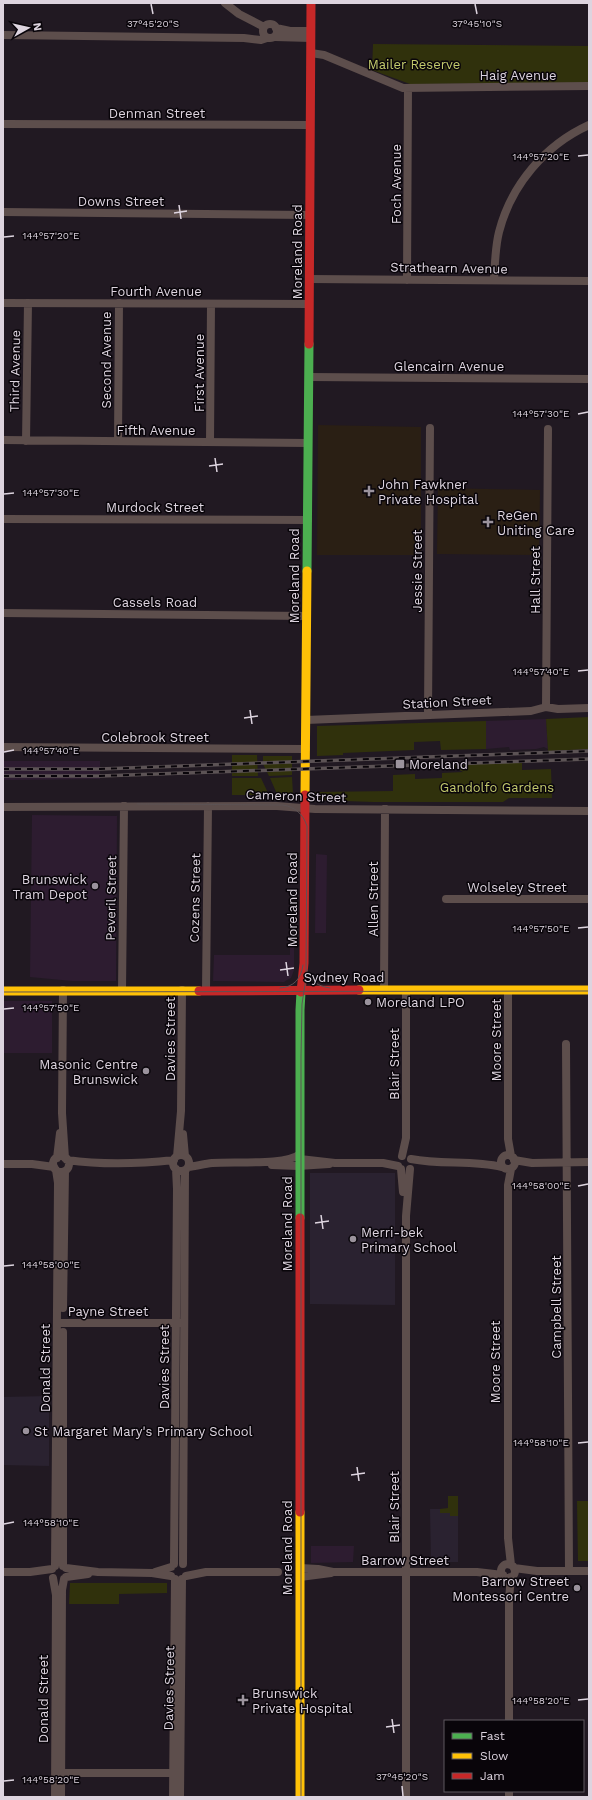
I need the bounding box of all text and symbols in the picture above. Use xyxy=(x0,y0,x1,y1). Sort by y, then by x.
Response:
north arrow xyxy=(8,8,48,48)
text: 37°45'20"S xyxy=(127,18,179,29)
text: 37°45'10"S xyxy=(452,18,502,29)
text: N xyxy=(30,22,44,32)
park label: Mailer Reserve xyxy=(368,57,460,72)
street label: Haig Avenue xyxy=(479,68,557,83)
street label: Denman Street xyxy=(109,106,206,121)
street label: Foch Avenue xyxy=(389,144,404,224)
text: 144°57'20"E xyxy=(513,151,569,162)
street label: Downs Street xyxy=(78,194,165,209)
street label: Moreland Road xyxy=(290,204,305,300)
text: 144°57'20"E xyxy=(23,230,79,241)
street label: Strathearn Avenue xyxy=(390,259,508,277)
street label: Fourth Avenue xyxy=(110,284,202,299)
street label: Second Avenue xyxy=(99,311,114,409)
street label: Third Avenue xyxy=(7,330,23,412)
street label: First Avenue xyxy=(192,334,207,412)
street label: Glencairn Avenue xyxy=(394,359,504,374)
text: 144°57'30"E xyxy=(513,408,569,419)
street label: Fifth Avenue xyxy=(116,423,196,438)
place label: John Fawkner Private Hospital xyxy=(378,477,478,507)
marker: John Fawkner Private Hospital xyxy=(363,485,375,497)
text: 144°57'30"E xyxy=(23,487,79,498)
street label: Murdock Street xyxy=(106,500,205,515)
place label: ReGen Uniting Care xyxy=(497,508,575,538)
marker: ReGen Uniting Care xyxy=(482,516,494,528)
street label: Moreland Road xyxy=(287,528,302,624)
street label: Jessie Street xyxy=(410,529,425,612)
street label: Hall Street xyxy=(528,546,543,614)
street label: Cassels Road xyxy=(113,595,197,610)
text: 144°57'40"E xyxy=(513,666,569,677)
street label: Station Street xyxy=(402,692,492,712)
street label: Colebrook Street xyxy=(101,730,209,745)
text: 144°57'40"E xyxy=(23,745,79,756)
place label: Moreland xyxy=(409,757,468,772)
marker: Moreland xyxy=(394,758,406,770)
park label: Gandolfo Gardens xyxy=(440,780,554,795)
street label: Cameron Street xyxy=(245,787,347,805)
street label: Moreland Road xyxy=(285,852,300,948)
street label: Cozens Street xyxy=(187,853,203,943)
street label: Peveril Street xyxy=(103,855,119,941)
street label: Allen Street xyxy=(366,861,381,937)
place label: Brunswick Tram Depot xyxy=(13,872,88,902)
street label: Wolseley Street xyxy=(467,880,567,895)
marker: Brunswick Tram Depot xyxy=(90,881,100,891)
text: 144°57'50"E xyxy=(513,923,569,934)
street label: Sydney Road xyxy=(304,970,384,985)
place label: Moreland LPO xyxy=(376,995,465,1010)
street label: Davies Street xyxy=(163,996,178,1081)
marker: Moreland LPO xyxy=(363,997,373,1007)
street label: Moore Street xyxy=(489,998,504,1081)
text: 144°57'50"E xyxy=(23,1002,79,1013)
street label: Blair Street xyxy=(387,1028,402,1100)
place label: Masonic Centre Brunswick xyxy=(39,1057,139,1087)
marker: Masonic Centre Brunswick xyxy=(141,1066,151,1076)
street label: Moreland Road xyxy=(280,1176,295,1272)
text: 144°58'00"E xyxy=(512,1180,570,1191)
place label: Merri-bek Primary School xyxy=(361,1225,457,1255)
marker: Merri-bek Primary School xyxy=(348,1234,358,1244)
street label: Campbell Street xyxy=(549,1255,564,1359)
text: 144°58'00"E xyxy=(22,1259,80,1270)
street label: Payne Street xyxy=(68,1304,149,1319)
street label: Moore Street xyxy=(488,1320,503,1403)
street label: Donald Street xyxy=(38,1323,53,1412)
street label: Davies Street xyxy=(157,1324,172,1409)
place label: St Margaret Mary's Primary School xyxy=(34,1424,253,1439)
marker: St Margaret Mary's Primary School xyxy=(21,1426,31,1436)
text: 144°58'10"E xyxy=(513,1437,569,1448)
street label: Blair Street xyxy=(387,1471,402,1543)
street label: Moreland Road xyxy=(280,1500,295,1596)
text: 144°58'10"E xyxy=(23,1517,79,1528)
street label: Barrow Street xyxy=(361,1553,450,1568)
place label: Barrow Street Montessori Centre xyxy=(452,1574,570,1604)
marker: Barrow Street Montessori Centre xyxy=(572,1583,582,1593)
street label: Davies Street xyxy=(161,1645,177,1730)
street label: Donald Street xyxy=(36,1654,51,1743)
place label: Brunswick Private Hospital xyxy=(252,1686,352,1716)
marker: Brunswick Private Hospital xyxy=(237,1694,249,1706)
text: 144°58'20"E xyxy=(512,1695,570,1706)
legend xyxy=(444,1720,584,1792)
text: Fast xyxy=(480,1729,505,1743)
text: Slow xyxy=(480,1749,508,1763)
text: Jam xyxy=(480,1769,505,1783)
text: 37°45'20"S xyxy=(376,1771,428,1782)
text: 144°58'20"E xyxy=(22,1774,80,1785)

